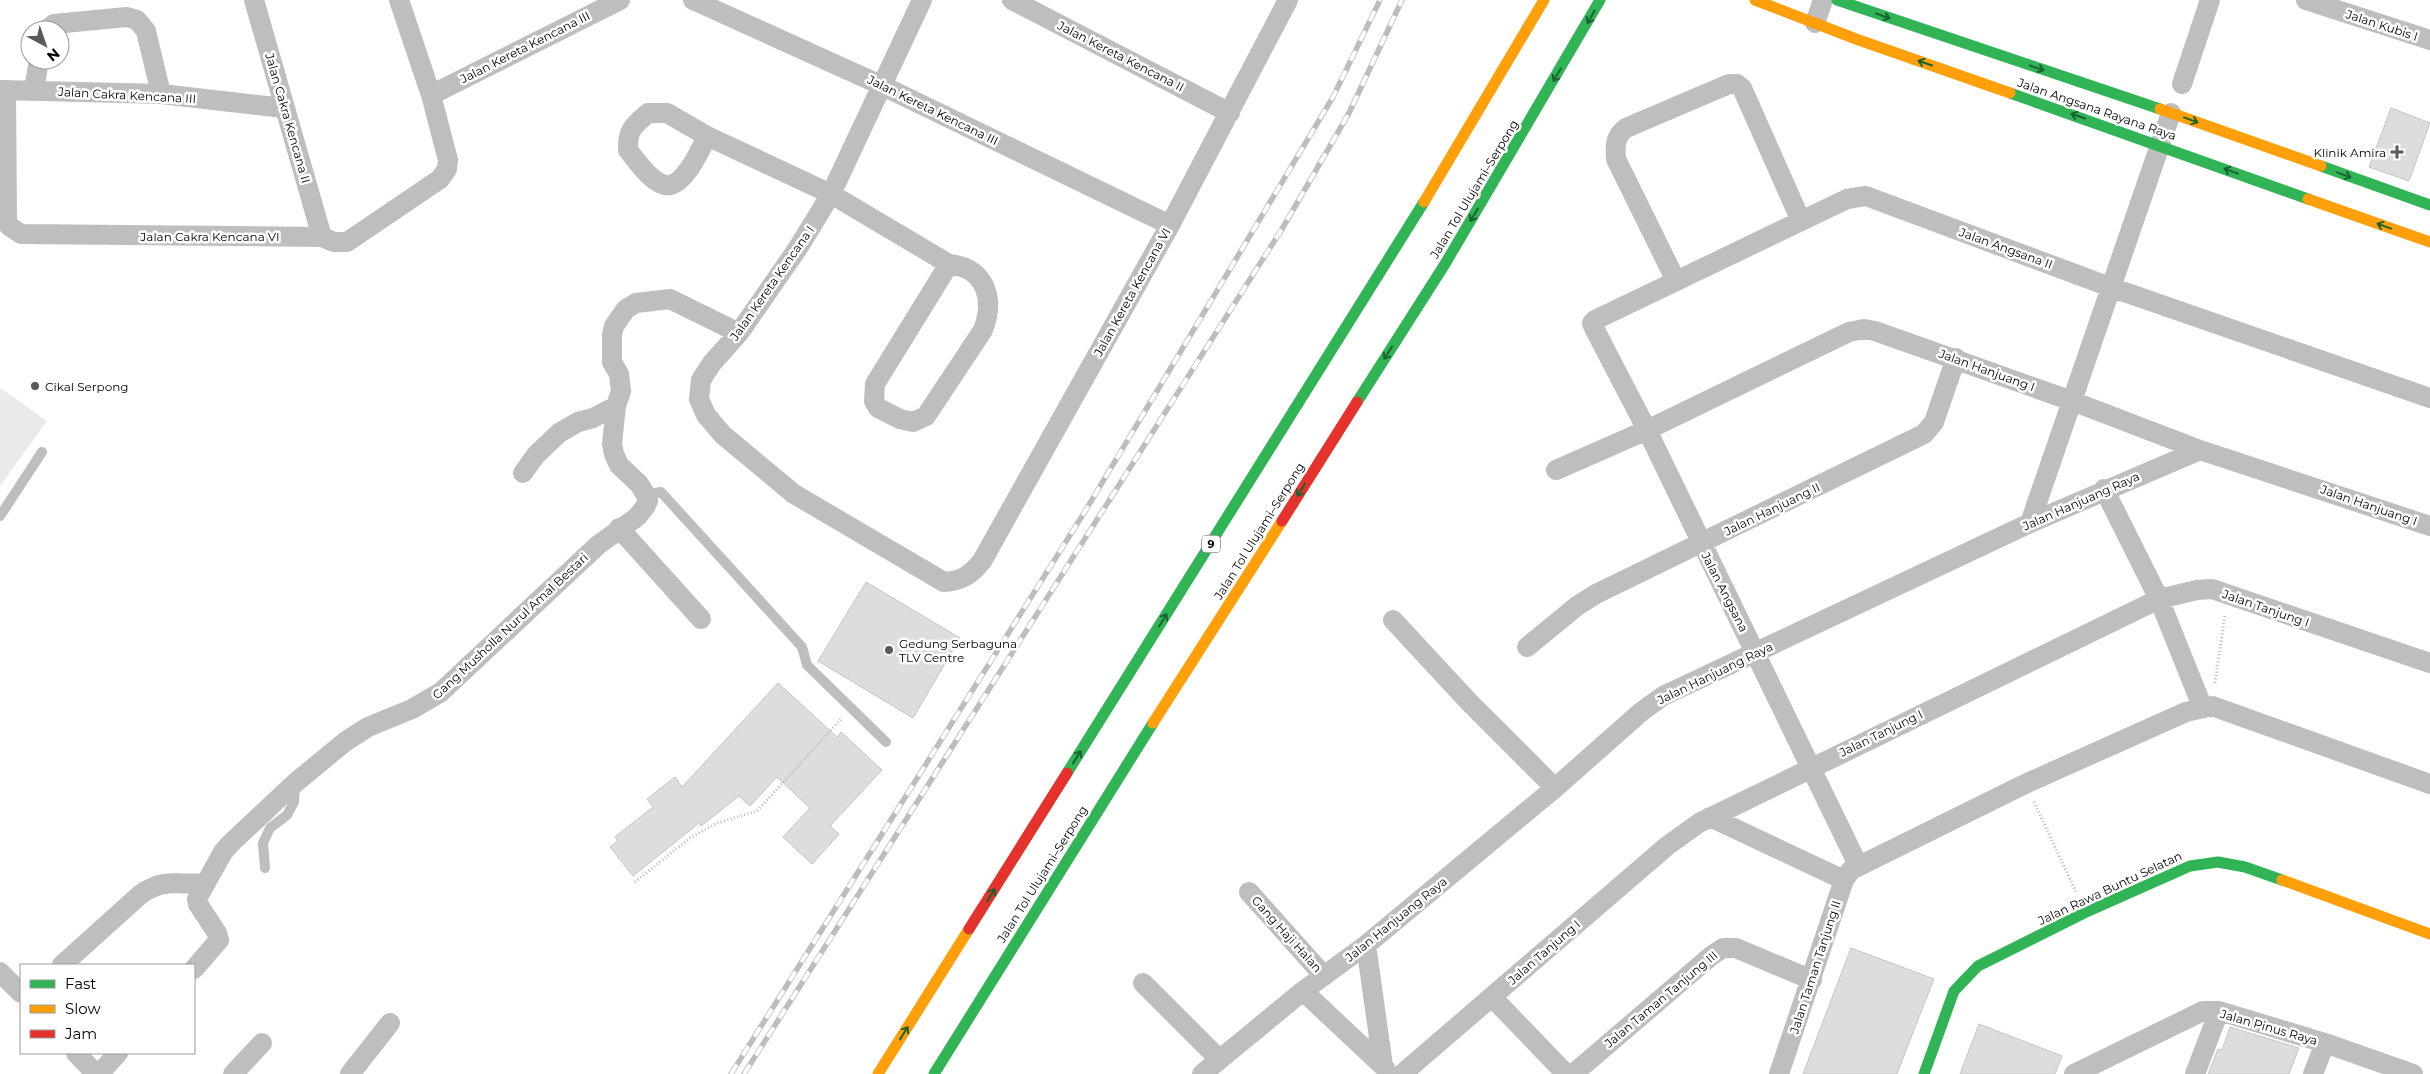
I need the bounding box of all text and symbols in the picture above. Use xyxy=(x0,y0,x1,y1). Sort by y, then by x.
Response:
street label: Jalan Kubis I xyxy=(2343,6,2420,44)
street label: Jalan Kereta Kencana III xyxy=(457,8,592,87)
one-way arrow xyxy=(1585,9,1595,23)
one-way arrow xyxy=(1875,11,1891,21)
street label: Jalan Kereta Kencana II xyxy=(1054,17,1187,94)
north arrow xyxy=(20,20,70,70)
text: N xyxy=(43,44,63,65)
street label: Jalan Cakra Kencana II xyxy=(262,50,314,185)
one-way arrow xyxy=(1917,58,1933,67)
one-way arrow xyxy=(2029,64,2044,73)
one-way arrow xyxy=(1551,68,1561,82)
street label: Jalan Kereta Kencana III xyxy=(864,71,1001,148)
street label: Jalan Angsana Rayana Raya xyxy=(2015,74,2178,143)
street label: Jalan Cakra Kencana III xyxy=(56,84,197,106)
one-way arrow xyxy=(2070,111,2086,121)
one-way arrow xyxy=(2183,116,2198,125)
street label: Jalan Tol Ulujami–Serpong xyxy=(1426,117,1521,262)
place label: Klinik Amira xyxy=(2313,145,2386,160)
marker: Klinik Amira xyxy=(2390,145,2404,159)
one-way arrow xyxy=(2224,166,2240,175)
one-way arrow xyxy=(2336,171,2351,180)
one-way arrow xyxy=(1469,208,1479,223)
one-way arrow xyxy=(2377,221,2392,230)
street label: Jalan Kereta Kencana I xyxy=(726,223,817,344)
street label: Jalan Angsana II xyxy=(1956,224,2055,272)
street label: Jalan Kereta Kencana VI xyxy=(1090,225,1174,360)
street label: Jalan Cakra Kencana VI xyxy=(139,229,280,244)
street label: Jalan Hanjuang I xyxy=(1936,345,2037,394)
one-way arrow xyxy=(1383,346,1393,360)
place label: Cikal Serpong xyxy=(45,379,129,394)
marker: Cikal Serpong xyxy=(29,380,41,392)
street label: Jalan Tol Ulujami–Serpong xyxy=(1210,460,1308,603)
street label: Jalan Hanjuang Raya xyxy=(2019,468,2142,534)
street label: Jalan Hanjuang II xyxy=(1721,479,1822,539)
street label: Jalan Hanjuang I xyxy=(2318,481,2419,529)
one-way arrow xyxy=(1296,483,1306,497)
road number: 9 xyxy=(1202,536,1220,552)
street label: Jalan Angsana xyxy=(1698,549,1752,634)
street label: Gang Musholla Nurul Amal Bestari xyxy=(429,550,591,702)
street label: Jalan Tanjung I xyxy=(2220,586,2311,630)
one-way arrow xyxy=(1159,613,1169,627)
place label: Gedung Serbaguna TLV Centre xyxy=(899,636,1017,665)
street label: Jalan Hanjuang Raya xyxy=(1654,639,1775,708)
marker: Gedung Serbaguna TLV Centre xyxy=(883,644,895,656)
street label: Jalan Tanjung I xyxy=(1836,706,1925,760)
one-way arrow xyxy=(1072,751,1082,765)
street label: Jalan Tol Ulujami–Serpong xyxy=(993,803,1091,946)
street label: Jalan Rawa Buntu Selatan xyxy=(2035,848,2184,928)
street label: Jalan Hanjuang Raya xyxy=(1341,873,1450,965)
one-way arrow xyxy=(985,888,996,902)
street label: Gang Haji Halan xyxy=(1249,893,1325,975)
street label: Jalan Taman Tanjung II xyxy=(1786,899,1844,1036)
street label: Jalan Tanjung I xyxy=(1504,917,1583,988)
street label: Jalan Taman Tanjung III xyxy=(1601,947,1721,1051)
legend xyxy=(20,964,195,1054)
text: Fast xyxy=(65,974,96,993)
text: Slow xyxy=(65,999,101,1018)
street label: Jalan Pinus Raya xyxy=(2218,1006,2319,1048)
text: Jam xyxy=(64,1024,97,1043)
one-way arrow xyxy=(900,1026,910,1040)

